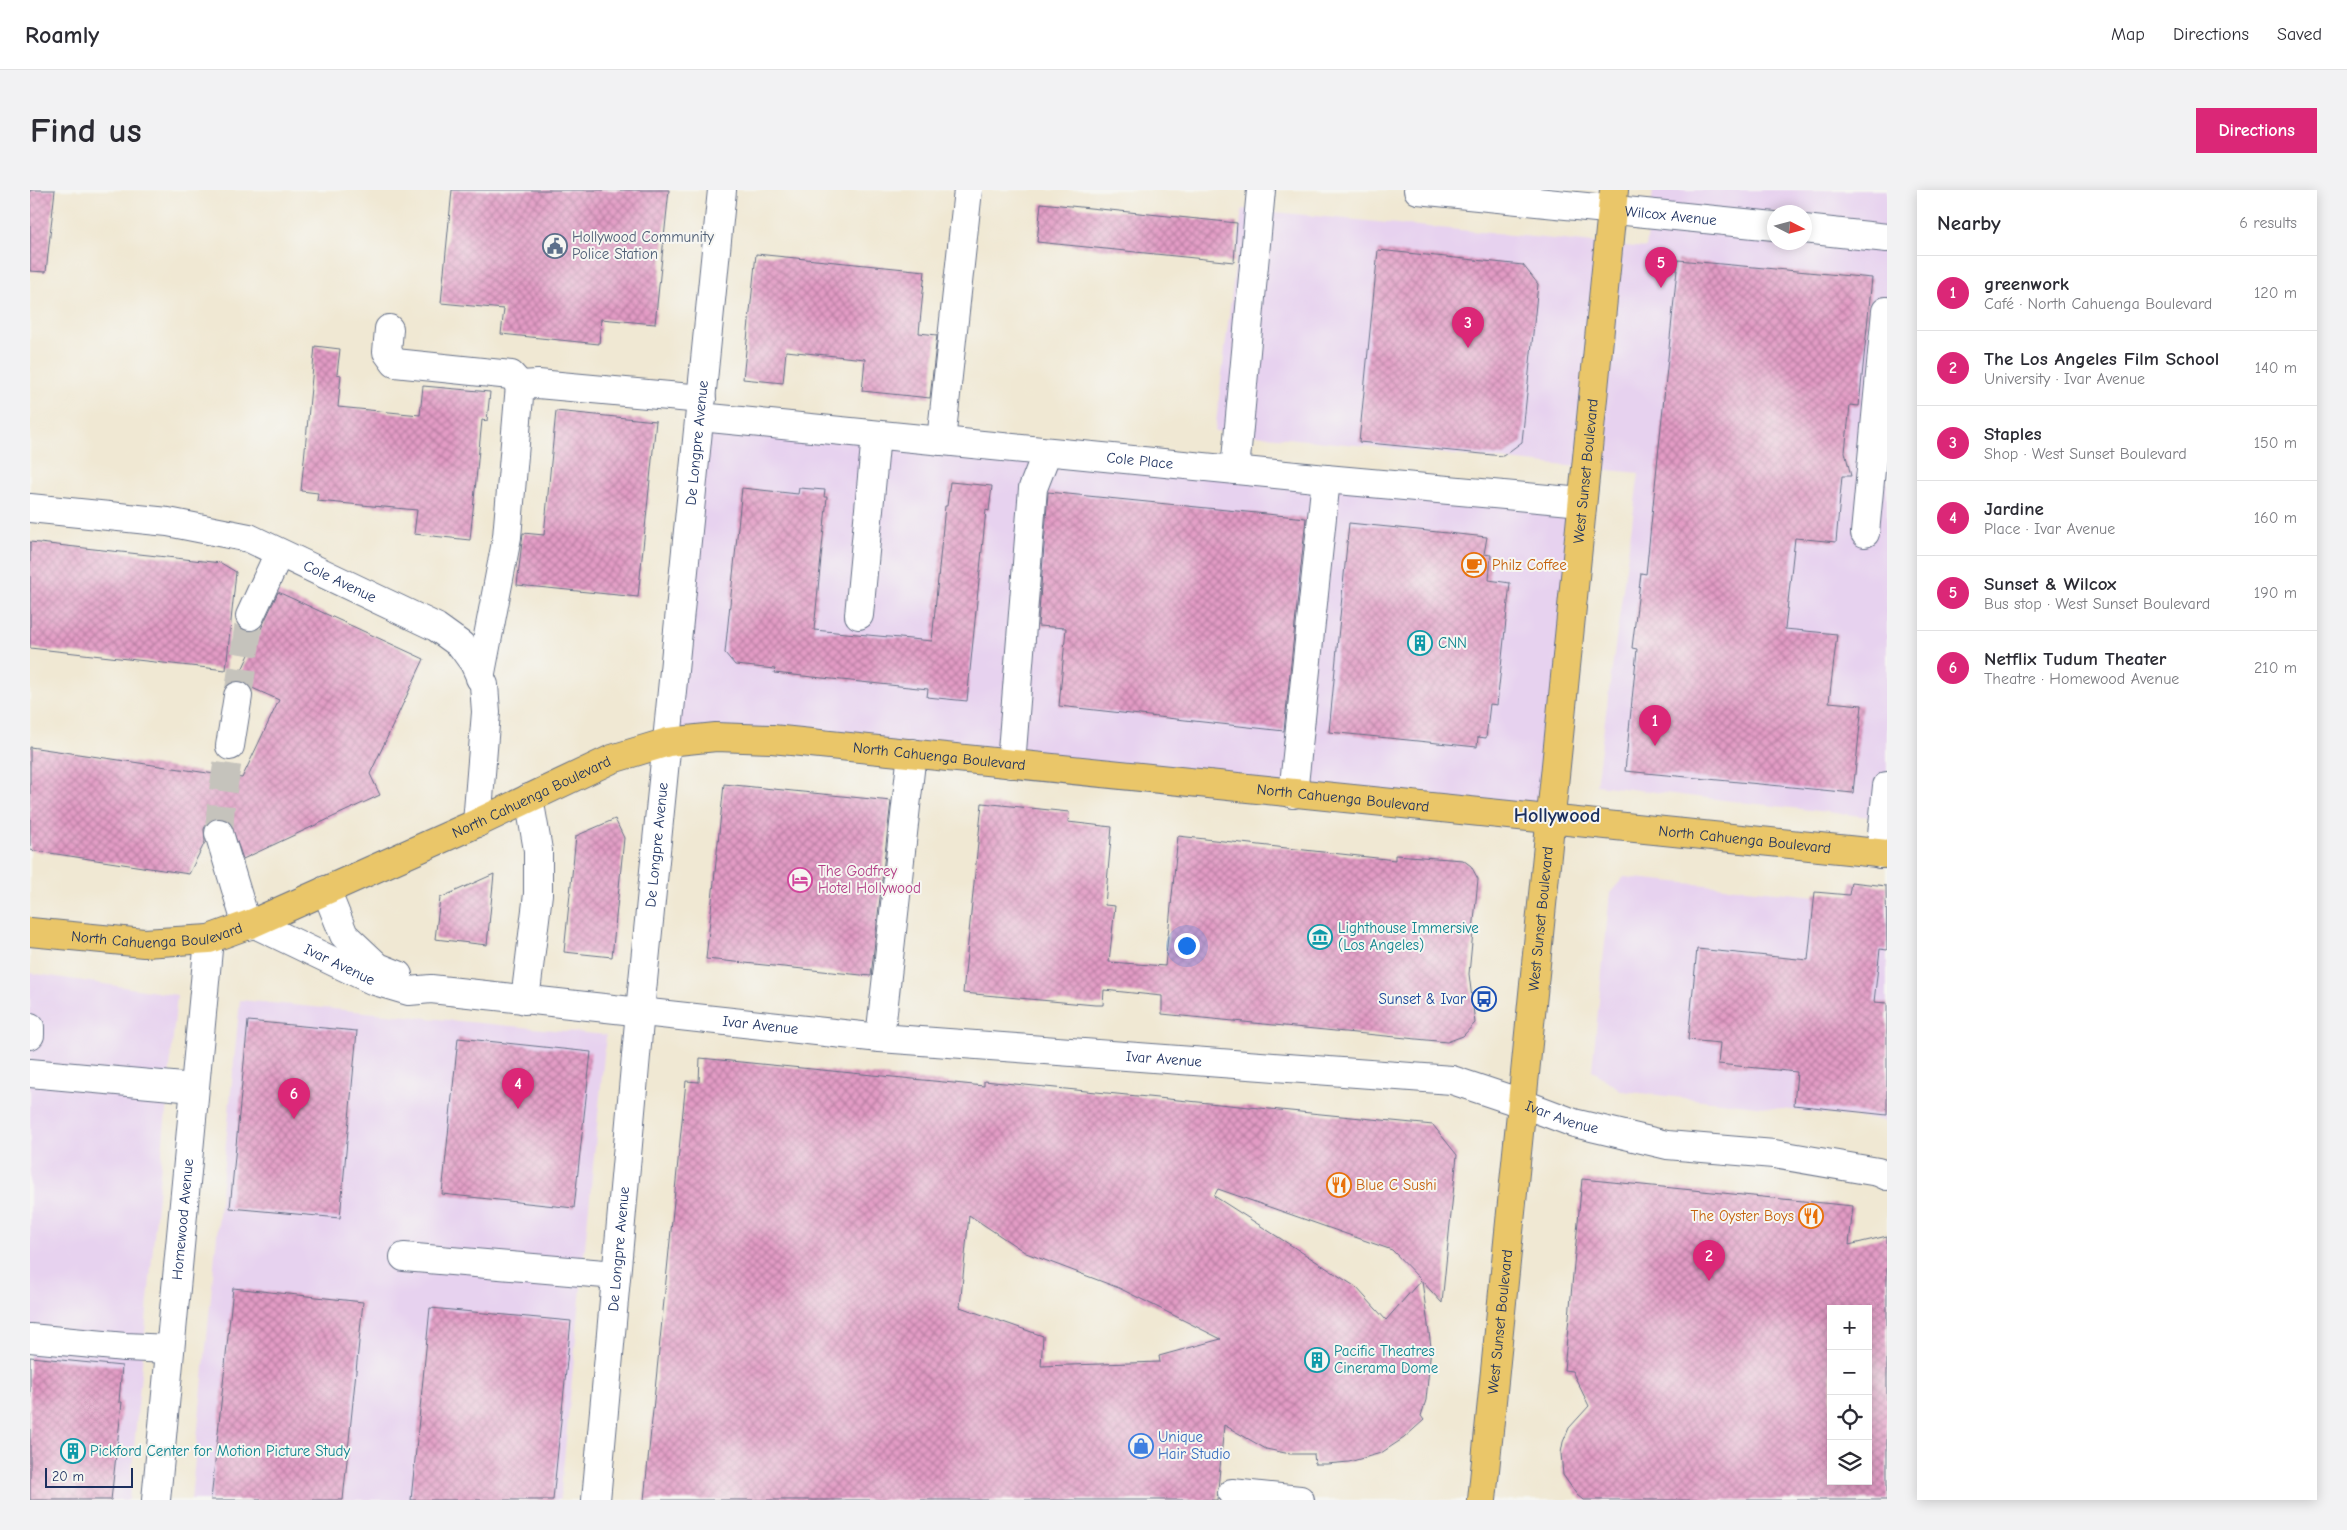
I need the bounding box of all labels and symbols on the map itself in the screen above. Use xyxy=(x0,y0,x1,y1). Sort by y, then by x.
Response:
street label: Wilcox Avenue xyxy=(1624,202,1718,229)
north arrow xyxy=(1767,205,1812,250)
place label: Hollywood Community Police Station xyxy=(572,228,714,263)
public building icon: Hollywood Community Police Station xyxy=(542,233,568,259)
pin: 5 xyxy=(1645,247,1677,288)
pin: 3 xyxy=(1452,307,1484,348)
street label: De Longpre Avenue xyxy=(682,379,712,506)
street label: West Sunset Boulevard xyxy=(1569,398,1602,544)
street label: Cole Place xyxy=(1106,448,1175,473)
cafe icon: Philz Coffee xyxy=(1461,552,1487,578)
street label: Cole Avenue xyxy=(301,556,380,607)
place label: Philz Coffee xyxy=(1492,556,1567,574)
building icon: CNN xyxy=(1407,630,1433,656)
place label: CNN xyxy=(1438,634,1467,652)
pin: 1 xyxy=(1639,705,1671,746)
street label: North Cahuenga Boulevard xyxy=(852,738,1026,774)
street label: North Cahuenga Boulevard xyxy=(449,752,614,842)
street label: North Cahuenga Boulevard xyxy=(1256,780,1430,816)
street label: De Longpre Avenue xyxy=(641,781,672,908)
district label: Hollywood xyxy=(1514,804,1600,827)
street label: North Cahuenga Boulevard xyxy=(1658,821,1832,857)
street label: West Sunset Boulevard xyxy=(1524,846,1557,992)
place label: The Godfrey Hotel Hollywood xyxy=(818,862,921,897)
hotel icon: The Godfrey Hotel Hollywood xyxy=(787,867,813,893)
street label: North Cahuenga Boulevard xyxy=(70,919,245,952)
place label: Lighthouse Immersive (Los Angeles) xyxy=(1338,919,1479,954)
museum icon: Lighthouse Immersive (Los Angeles) xyxy=(1307,924,1333,950)
your location xyxy=(1174,933,1200,959)
street label: Ivar Avenue xyxy=(301,940,378,989)
bus stop icon: Sunset & Ivar xyxy=(1471,986,1497,1012)
place label: Sunset & Ivar xyxy=(1379,990,1466,1008)
street label: Ivar Avenue xyxy=(721,1012,800,1038)
street label: Ivar Avenue xyxy=(1125,1047,1203,1071)
pin: 4 xyxy=(502,1068,534,1109)
pin: 6 xyxy=(278,1078,310,1119)
street label: Ivar Avenue xyxy=(1523,1096,1601,1138)
street label: Homewood Avenue xyxy=(168,1157,197,1281)
restaurant icon: Blue C Sushi xyxy=(1326,1172,1352,1198)
place label: Blue C Sushi xyxy=(1356,1176,1437,1194)
street label: De Longpre Avenue xyxy=(604,1185,633,1312)
restaurant icon: The Oyster Boys xyxy=(1798,1203,1824,1229)
place label: The Oyster Boys xyxy=(1691,1207,1794,1225)
pin: 2 xyxy=(1693,1240,1725,1281)
street label: West Sunset Boulevard xyxy=(1484,1249,1516,1395)
place label: Pacific Theatres Cinerama Dome xyxy=(1334,1342,1439,1377)
building icon: Pacific Theatres Cinerama Dome xyxy=(1304,1347,1330,1373)
place label: Unique Hair Studio xyxy=(1158,1428,1231,1463)
shop icon: Unique Hair Studio xyxy=(1128,1433,1154,1459)
building icon: Pickford Center for Motion Picture Study xyxy=(60,1438,86,1464)
place label: Pickford Center for Motion Picture Study xyxy=(90,1442,350,1460)
scale bar xyxy=(45,1465,132,1488)

